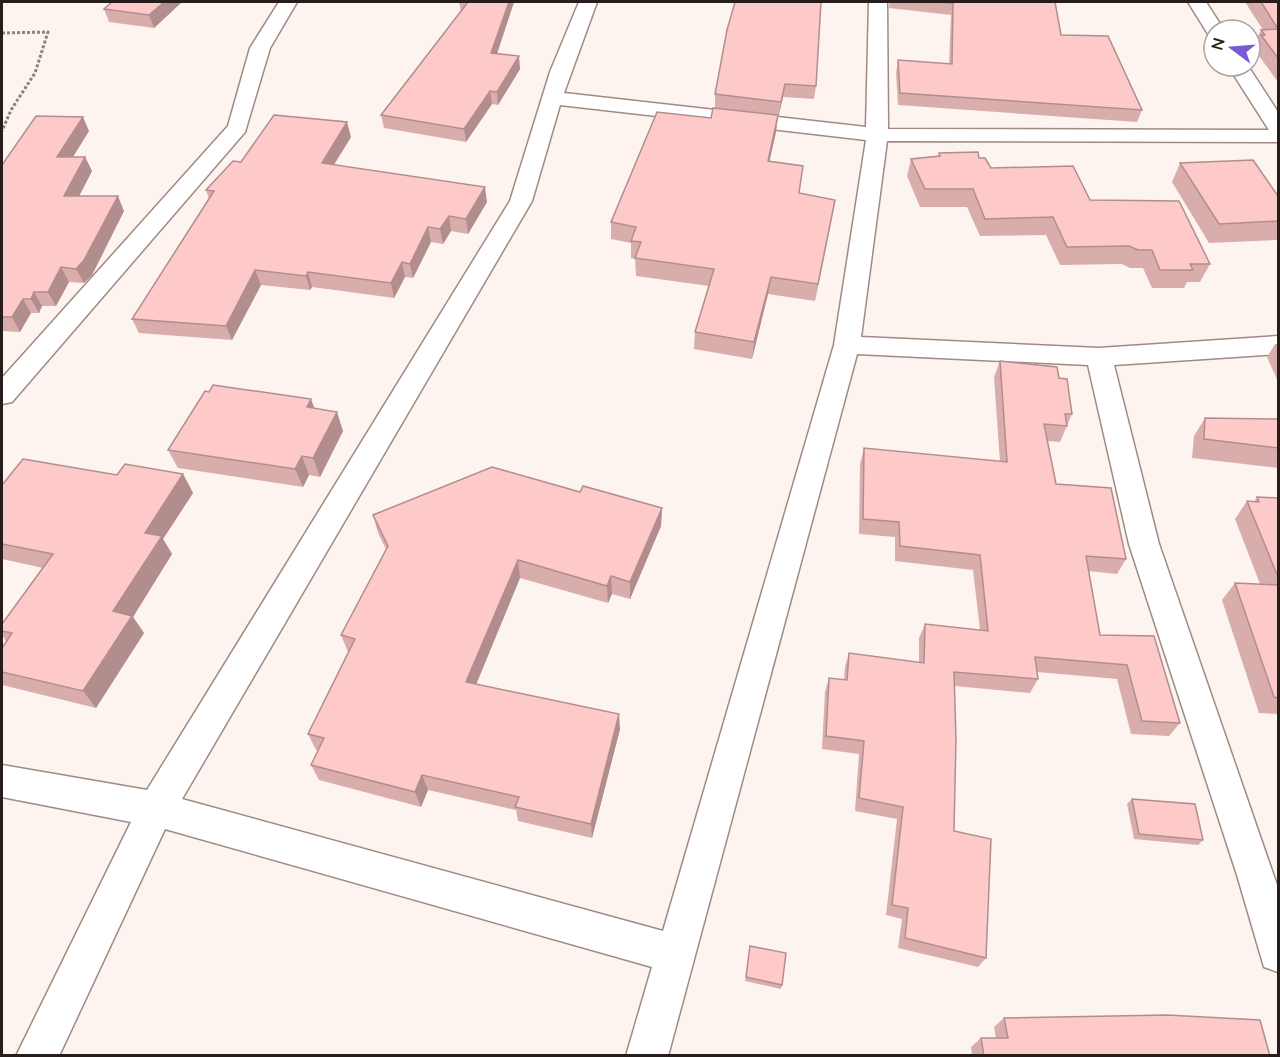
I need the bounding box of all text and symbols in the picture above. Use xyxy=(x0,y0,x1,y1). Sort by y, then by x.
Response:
north arrow xyxy=(1202,18,1262,78)
text: N xyxy=(1206,35,1231,53)

